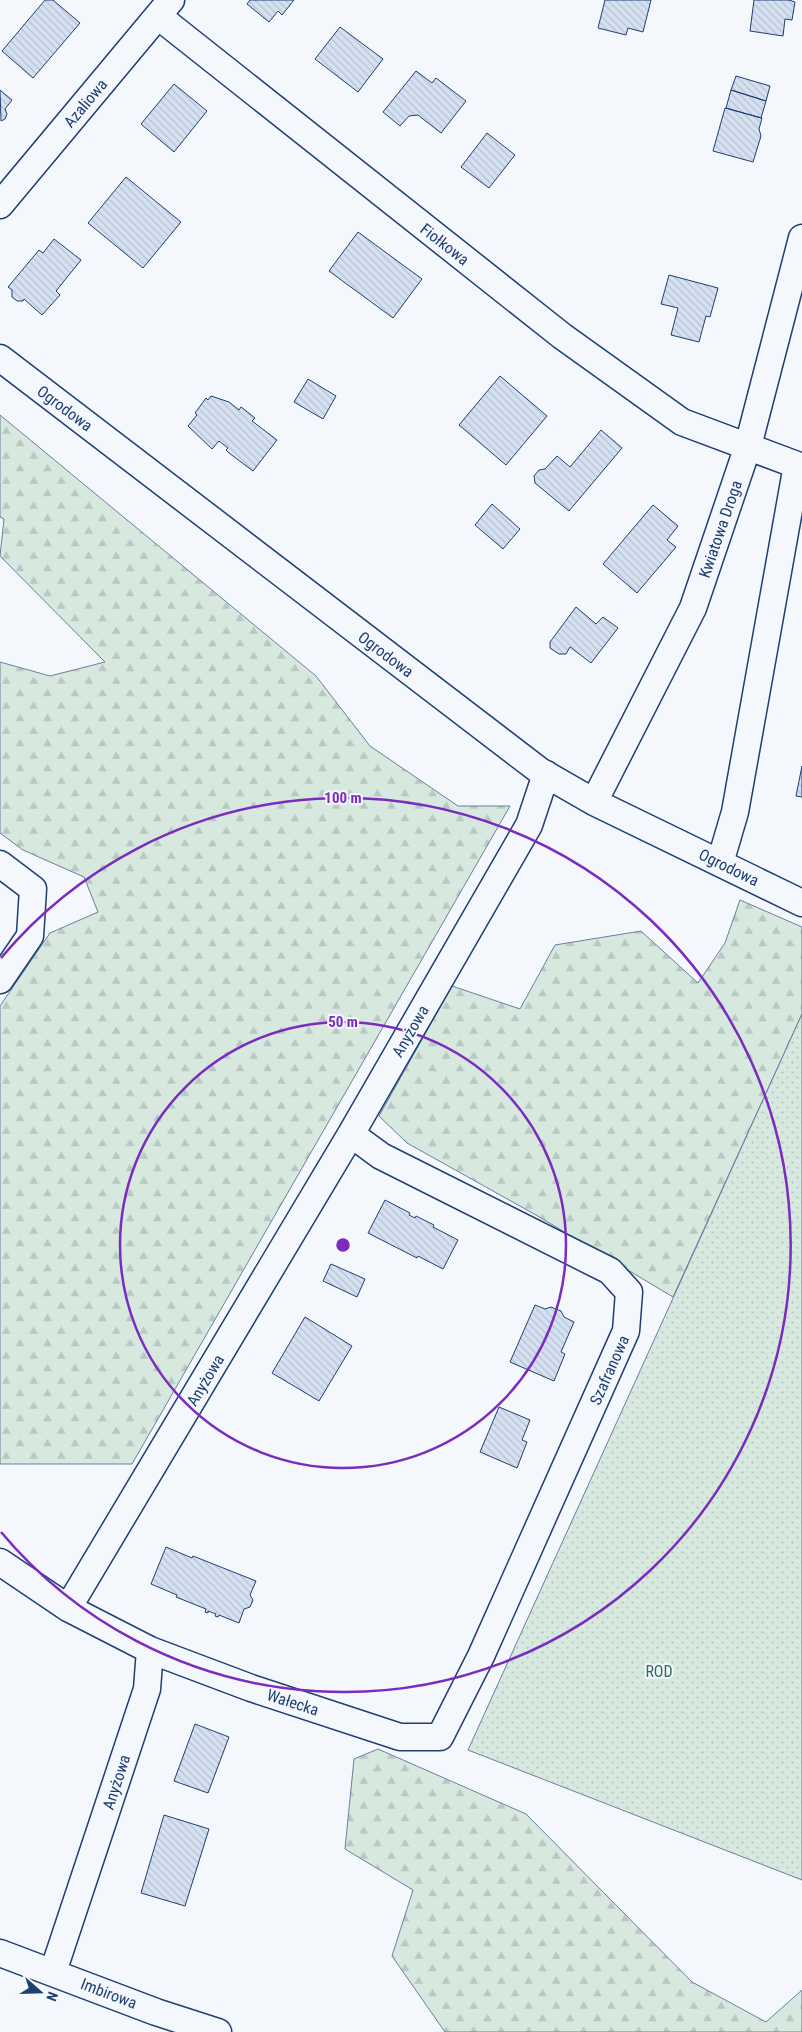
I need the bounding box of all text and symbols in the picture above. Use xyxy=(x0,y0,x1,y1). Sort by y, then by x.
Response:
street label: Azaliowa xyxy=(60,75,111,131)
street label: Fiołkowa xyxy=(416,219,473,269)
street label: Ogrodowa xyxy=(33,381,96,435)
street label: Kwiatowa Droga xyxy=(695,478,746,580)
street label: Ogrodowa xyxy=(354,627,417,681)
text: 100 m xyxy=(324,789,362,807)
street label: Ogrodowa xyxy=(696,845,762,890)
street label: Anyżowa xyxy=(388,1002,433,1061)
text: 50 m xyxy=(328,1013,358,1031)
centre of rings xyxy=(334,1236,352,1254)
street label: Szafranowa xyxy=(586,1332,633,1408)
street label: Anyżowa xyxy=(183,1351,228,1409)
park label: ROD xyxy=(645,1662,673,1681)
street label: Wałecka xyxy=(265,1685,321,1720)
street label: Anyżowa xyxy=(99,1752,134,1812)
north arrow xyxy=(15,1967,65,2017)
street label: Imbirowa xyxy=(78,1974,139,2013)
text: N xyxy=(43,1990,61,2003)

